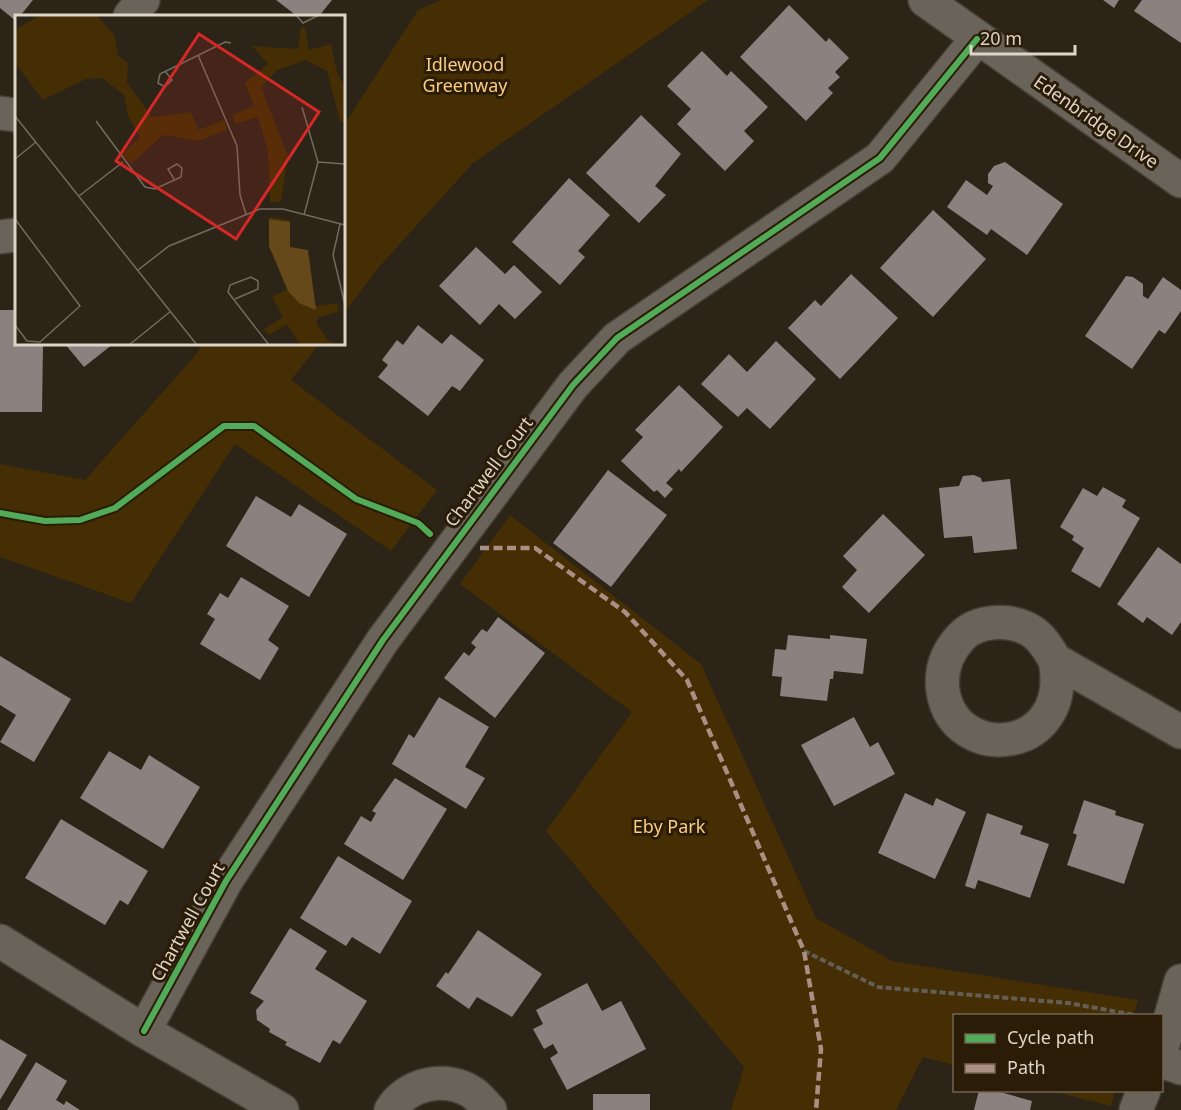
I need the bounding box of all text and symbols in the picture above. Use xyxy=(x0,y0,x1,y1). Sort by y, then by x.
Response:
inset map xyxy=(15,15,345,345)
scale bar xyxy=(971,18,1074,56)
text: 20 m xyxy=(980,26,1022,50)
park label: Idlewood Greenway xyxy=(422,52,508,97)
street label: Edenbridge Drive xyxy=(1029,69,1164,173)
street label: Chartwell Court xyxy=(439,411,538,531)
park label: Eby Park xyxy=(633,814,706,838)
street label: Chartwell Court xyxy=(145,857,230,985)
legend xyxy=(953,1014,1163,1092)
text: Cycle path xyxy=(1007,1025,1094,1049)
text: Path xyxy=(1007,1055,1046,1079)

